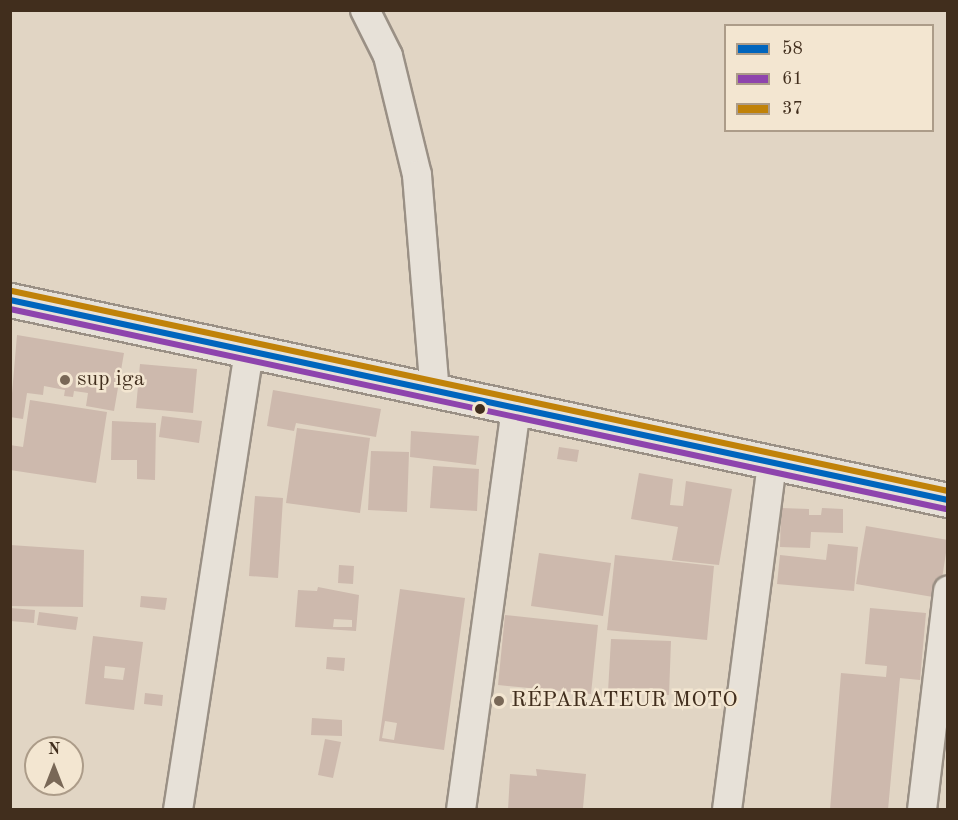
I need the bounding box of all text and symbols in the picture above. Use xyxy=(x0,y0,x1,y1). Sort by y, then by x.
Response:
legend xyxy=(724,24,934,132)
text: 58 xyxy=(782,40,803,58)
text: 61 xyxy=(782,70,803,88)
text: 37 xyxy=(782,100,803,118)
place label: sup iga xyxy=(77,367,145,393)
marker: sup iga xyxy=(58,373,72,387)
unlabelled marker xyxy=(474,403,486,415)
place label: RÉPARATEUR MOTO xyxy=(511,688,738,714)
marker: RÉPARATEUR MOTO xyxy=(492,694,506,708)
north arrow xyxy=(24,736,84,796)
text: N xyxy=(48,742,60,758)

